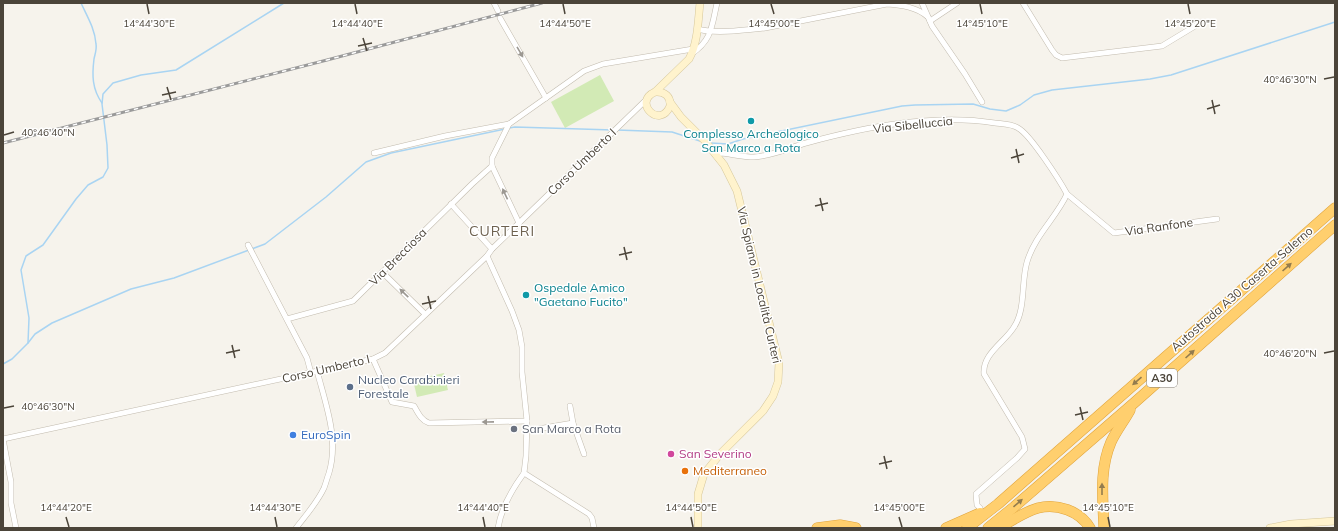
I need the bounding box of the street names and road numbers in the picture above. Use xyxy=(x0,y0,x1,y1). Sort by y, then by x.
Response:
street label: Via Sibelluccia xyxy=(872,113,954,136)
street label: Corso Umberto I xyxy=(544,125,619,198)
street label: Via Spiano in Località Curteri xyxy=(734,205,785,365)
street label: Via Ranfone xyxy=(1124,214,1194,239)
street label: Autostrada A30 Caserta-Salerno xyxy=(1168,223,1316,354)
street label: Via Brecciosa xyxy=(366,225,430,289)
street label: Corso Umberto I xyxy=(280,351,371,386)
road number: A30 xyxy=(1147,369,1177,387)

